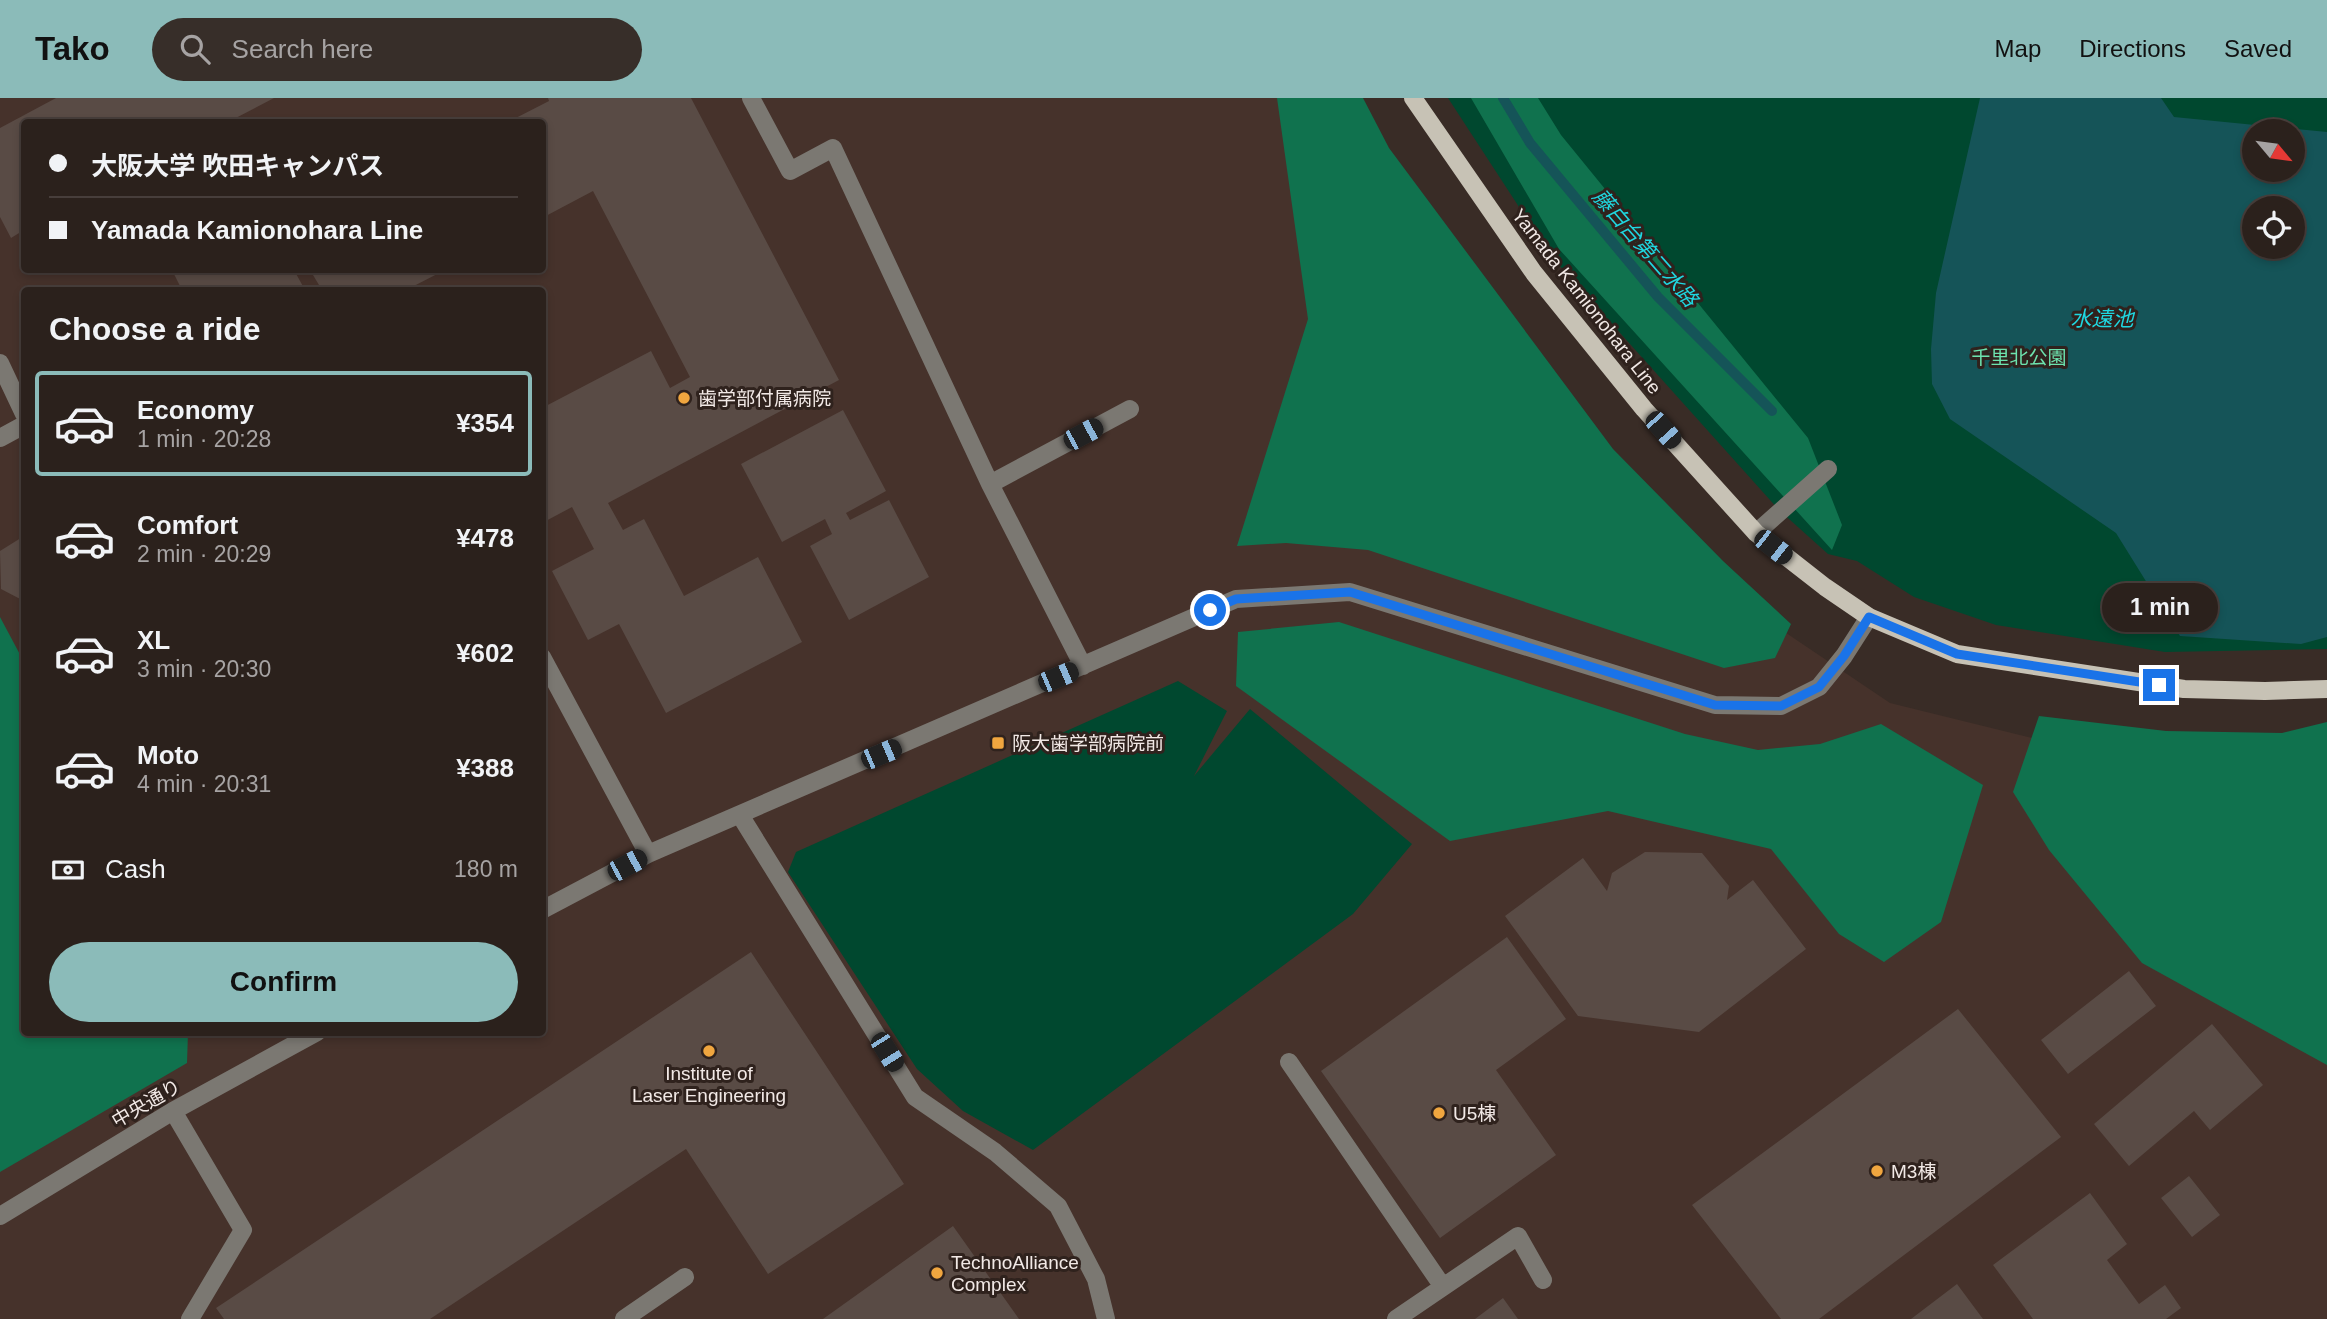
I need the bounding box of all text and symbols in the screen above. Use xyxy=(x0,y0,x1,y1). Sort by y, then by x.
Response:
search box xyxy=(152,18,642,81)
text: Tako xyxy=(35,30,110,67)
icon: search xyxy=(176,30,214,68)
text: Search here xyxy=(232,34,373,64)
text: Map xyxy=(1995,35,2041,62)
text: Directions xyxy=(2079,35,2186,62)
text: Saved xyxy=(2224,35,2292,62)
north arrow xyxy=(2242,119,2305,182)
map controls xyxy=(2242,119,2305,259)
text: 大阪大学 吹田キャンパス xyxy=(91,151,384,181)
water label: 藤白台第二水路 xyxy=(1588,185,1704,312)
button: locate xyxy=(2242,196,2305,259)
street label: Yamada Kamionohara Line xyxy=(1508,205,1665,398)
text: Yamada Kamionohara Line xyxy=(91,215,423,245)
water label: 水遠池 xyxy=(2071,307,2135,330)
text: Choose a ride xyxy=(49,311,261,347)
park label: 千里北公園 xyxy=(1971,347,2067,368)
place label: 歯学部付属病院 xyxy=(698,388,831,409)
marker: 歯学部付属病院 xyxy=(676,390,692,406)
icon: car xyxy=(53,392,116,455)
text: Economy xyxy=(137,395,254,425)
car xyxy=(1642,407,1685,453)
text: ¥354 xyxy=(456,408,514,438)
car xyxy=(1060,415,1107,453)
text: 1 min · 20:28 xyxy=(137,426,271,452)
icon: car xyxy=(53,507,116,570)
text: Comfort xyxy=(137,510,238,540)
text: ¥478 xyxy=(456,523,514,553)
car xyxy=(1750,526,1797,568)
text: 2 min · 20:29 xyxy=(137,541,271,567)
callout: 1 min xyxy=(2101,584,2217,632)
route start xyxy=(1194,594,1226,626)
text: 1 min xyxy=(2130,594,2190,620)
icon: car xyxy=(53,622,116,685)
text: XL xyxy=(137,625,170,655)
text: ¥602 xyxy=(456,638,514,668)
text: 3 min · 20:30 xyxy=(137,656,271,682)
car xyxy=(1035,659,1082,695)
route end xyxy=(2143,669,2175,701)
place label: 阪大歯学部病院前 xyxy=(1012,733,1164,754)
marker: 阪大歯学部病院前 xyxy=(990,735,1006,751)
car xyxy=(858,736,905,772)
icon: car xyxy=(53,737,116,800)
text: Moto xyxy=(137,740,199,770)
text: ¥388 xyxy=(456,753,514,783)
text: 4 min · 20:31 xyxy=(137,771,271,797)
car xyxy=(604,846,651,884)
icon: cash xyxy=(49,851,87,889)
text: Cash xyxy=(105,854,166,884)
text: 180 m xyxy=(454,856,518,882)
button: Confirm xyxy=(49,942,518,1022)
car xyxy=(867,1029,908,1075)
marker: Institute of Laser Engineering xyxy=(701,1043,717,1059)
place label: Institute of Laser Engineering xyxy=(632,1063,786,1106)
street label: 中央通り xyxy=(108,1075,184,1132)
place label: U5棟 xyxy=(1453,1103,1496,1124)
marker: U5棟 xyxy=(1431,1105,1447,1121)
place label: M3棟 xyxy=(1891,1161,1936,1182)
marker: M3棟 xyxy=(1869,1163,1885,1179)
place label: TechnoAlliance Complex xyxy=(951,1252,1079,1295)
marker: TechnoAlliance Complex xyxy=(929,1265,945,1281)

